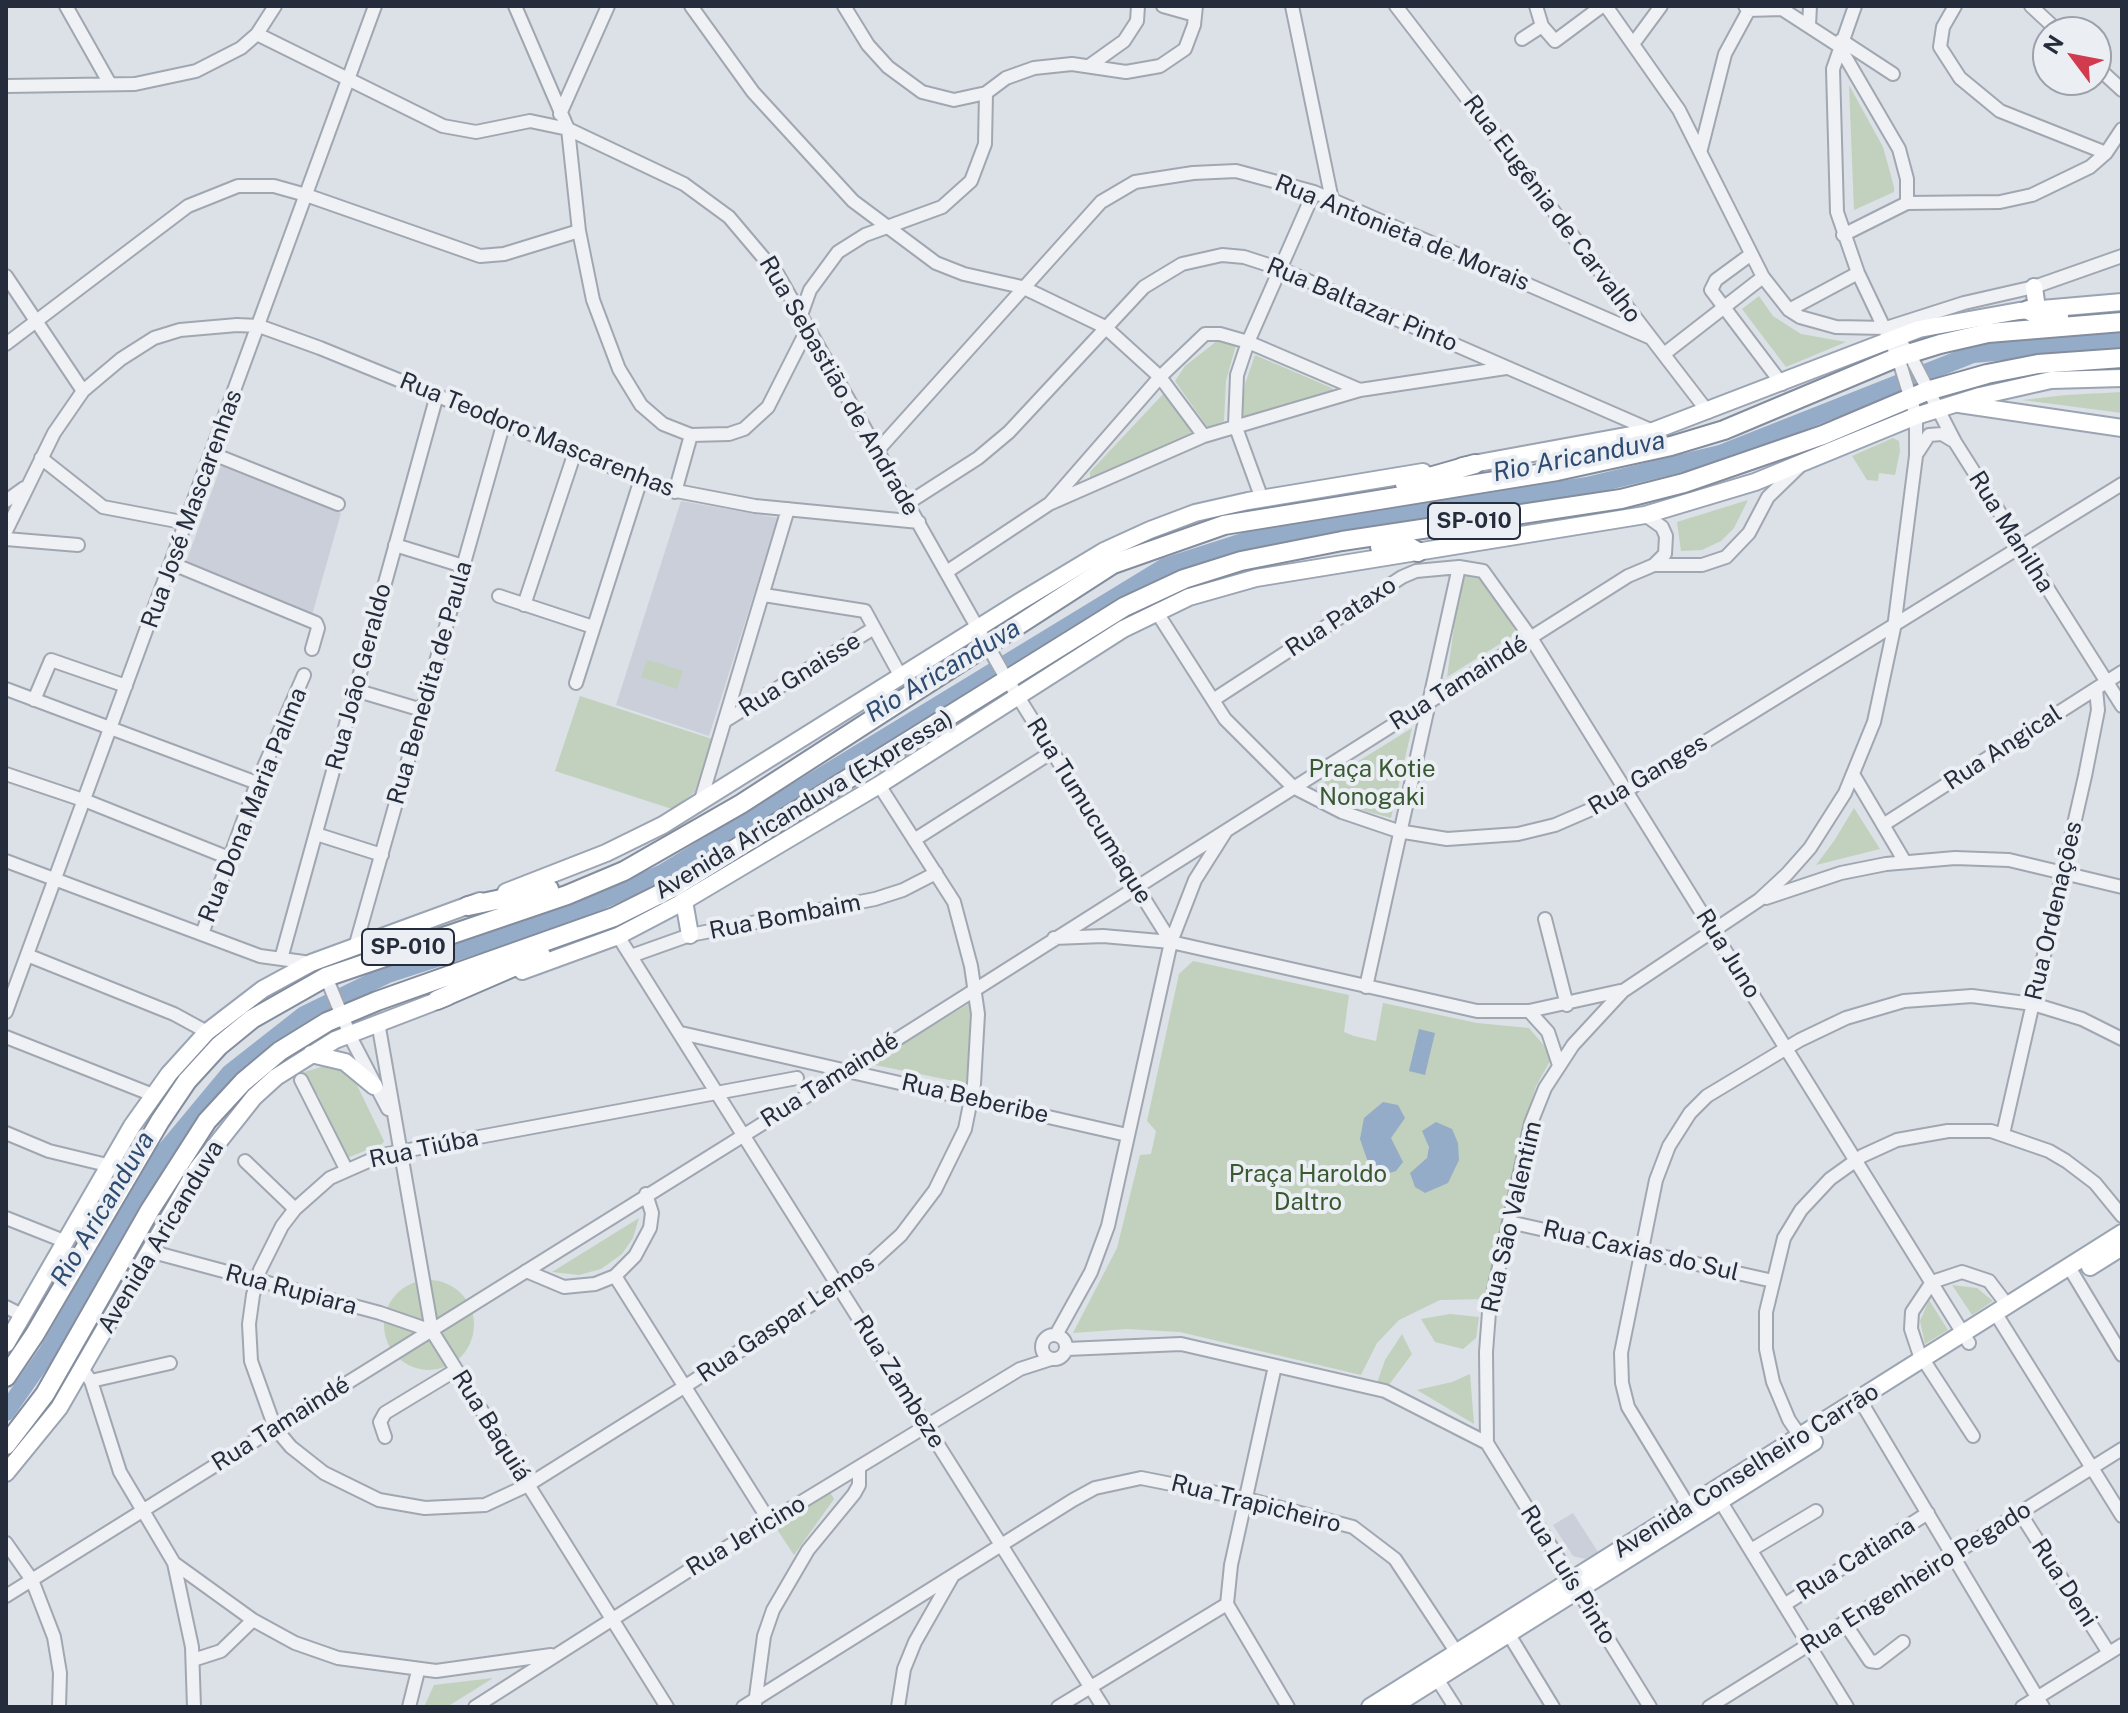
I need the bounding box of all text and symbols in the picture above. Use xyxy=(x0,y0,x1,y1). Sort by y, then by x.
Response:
north arrow xyxy=(2032,16,2112,96)
text: N xyxy=(2038,30,2069,59)
street label: Rua Eugênia de Carvalho xyxy=(1457,90,1647,328)
street label: Rua Antonieta de Morais xyxy=(1271,169,1533,297)
street label: Rua Sebastião de Andrade xyxy=(753,251,925,521)
street label: Rua Baltazar Pinto xyxy=(1262,252,1462,358)
street label: Rua Teodoro Mascarenhas xyxy=(395,367,679,503)
street label: Rua José Mascarenhas xyxy=(135,386,249,632)
water label: Rio Aricanduva xyxy=(1490,425,1668,489)
street label: Rua Manilha xyxy=(1962,466,2060,598)
road number: SP-010 xyxy=(1428,503,1520,539)
street label: Rua Benedita de Paula xyxy=(381,558,479,808)
street label: Rua Pataxo xyxy=(1280,571,1402,663)
street label: Rua João Geraldo xyxy=(320,580,398,774)
water label: Rio Aricanduva xyxy=(860,613,1026,729)
street label: Rua Gnaisse xyxy=(734,626,866,724)
street label: Rua Tamaindé xyxy=(1385,629,1533,737)
street label: Rua Dona Maria Palma xyxy=(193,683,313,927)
street label: Rua Angical xyxy=(1939,699,2067,797)
street label: Avenida Aricanduva (Expressa) xyxy=(649,704,959,906)
street label: Rua Tumucumaque xyxy=(1020,713,1158,909)
street label: Rua Ganges xyxy=(1583,728,1713,822)
park label: Praça Kotie Nonogaki xyxy=(1308,756,1436,812)
street label: Rua Ordenações xyxy=(2019,819,2089,1003)
street label: Rua Bombaim xyxy=(707,888,863,946)
street label: Rua Juno xyxy=(1689,904,1767,1004)
road number: SP-010 xyxy=(362,929,454,965)
street label: Rua Tamaindé xyxy=(756,1026,904,1134)
street label: Rua Beberibe xyxy=(899,1068,1051,1130)
street label: Rua São Valentim xyxy=(1476,1118,1548,1316)
street label: Rua Tiúba xyxy=(367,1123,481,1175)
water label: Rio Aricanduva xyxy=(45,1126,161,1292)
street label: Avenida Aricanduva xyxy=(92,1135,230,1339)
park label: Praça Haroldo Daltro xyxy=(1229,1161,1387,1217)
street label: Rua Caxias do Sul xyxy=(1540,1214,1742,1288)
street label: Rua Gaspar Lemos xyxy=(692,1249,880,1389)
street label: Rua Rupiara xyxy=(222,1259,360,1321)
street label: Rua Zambeze xyxy=(847,1310,951,1454)
street label: Rua Baquiá xyxy=(445,1365,537,1487)
street label: Rua Tamaindé xyxy=(207,1370,355,1478)
street label: Avenida Conselheiro Carrão xyxy=(1608,1377,1884,1565)
street label: Rua Trapicheiro xyxy=(1168,1469,1344,1539)
street label: Rua Jericino xyxy=(681,1489,811,1583)
street label: Rua Engenheiro Pegado xyxy=(1796,1495,2036,1661)
street label: Rua Luís Pinto xyxy=(1514,1500,1622,1650)
street label: Rua Catiana xyxy=(1792,1511,1920,1607)
street label: Rua Deni xyxy=(2025,1534,2103,1632)

